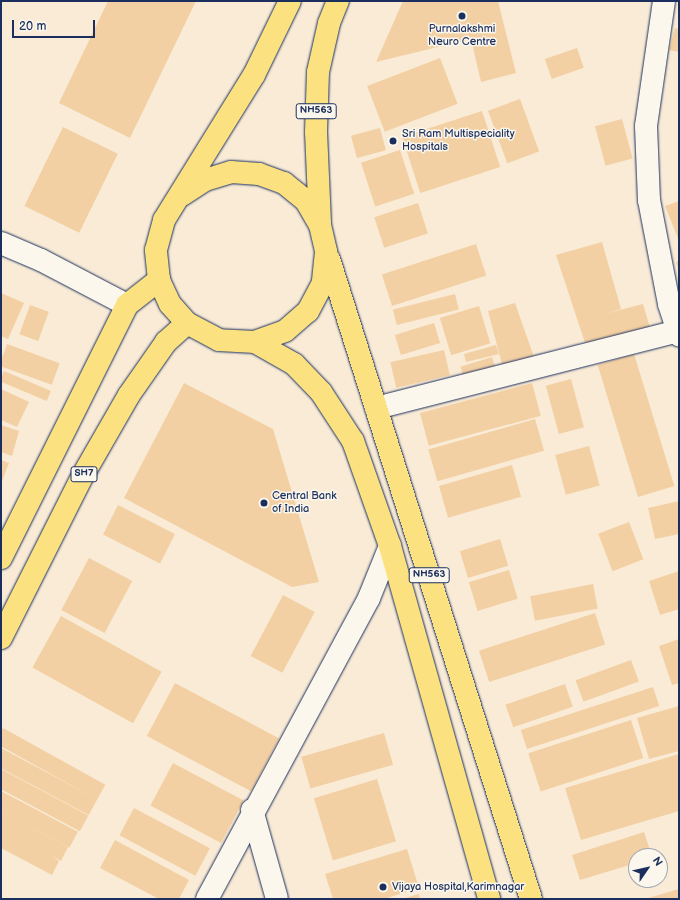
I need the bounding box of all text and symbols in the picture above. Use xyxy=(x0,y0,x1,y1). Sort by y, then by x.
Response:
marker: Purnalakshmi Neuro Centre xyxy=(456,10,468,22)
scale bar xyxy=(14,12,97,38)
text: 20 m xyxy=(19,19,46,34)
place label: Purnalakshmi Neuro Centre xyxy=(428,23,496,49)
road number: NH563 xyxy=(295,103,337,119)
place label: Sri Ram Multispeciality Hospitals xyxy=(402,128,515,154)
marker: Sri Ram Multispeciality Hospitals xyxy=(387,135,399,147)
road number: SH7 xyxy=(70,466,98,482)
place label: Central Bank of India xyxy=(272,490,337,516)
marker: Central Bank of India xyxy=(259,498,269,508)
road number: NH563 xyxy=(408,567,450,583)
north arrow xyxy=(628,848,668,888)
text: N xyxy=(650,855,665,869)
place label: Vijaya Hospital,Karimnagar xyxy=(392,880,524,894)
marker: Vijaya Hospital,Karimnagar xyxy=(377,881,389,893)

